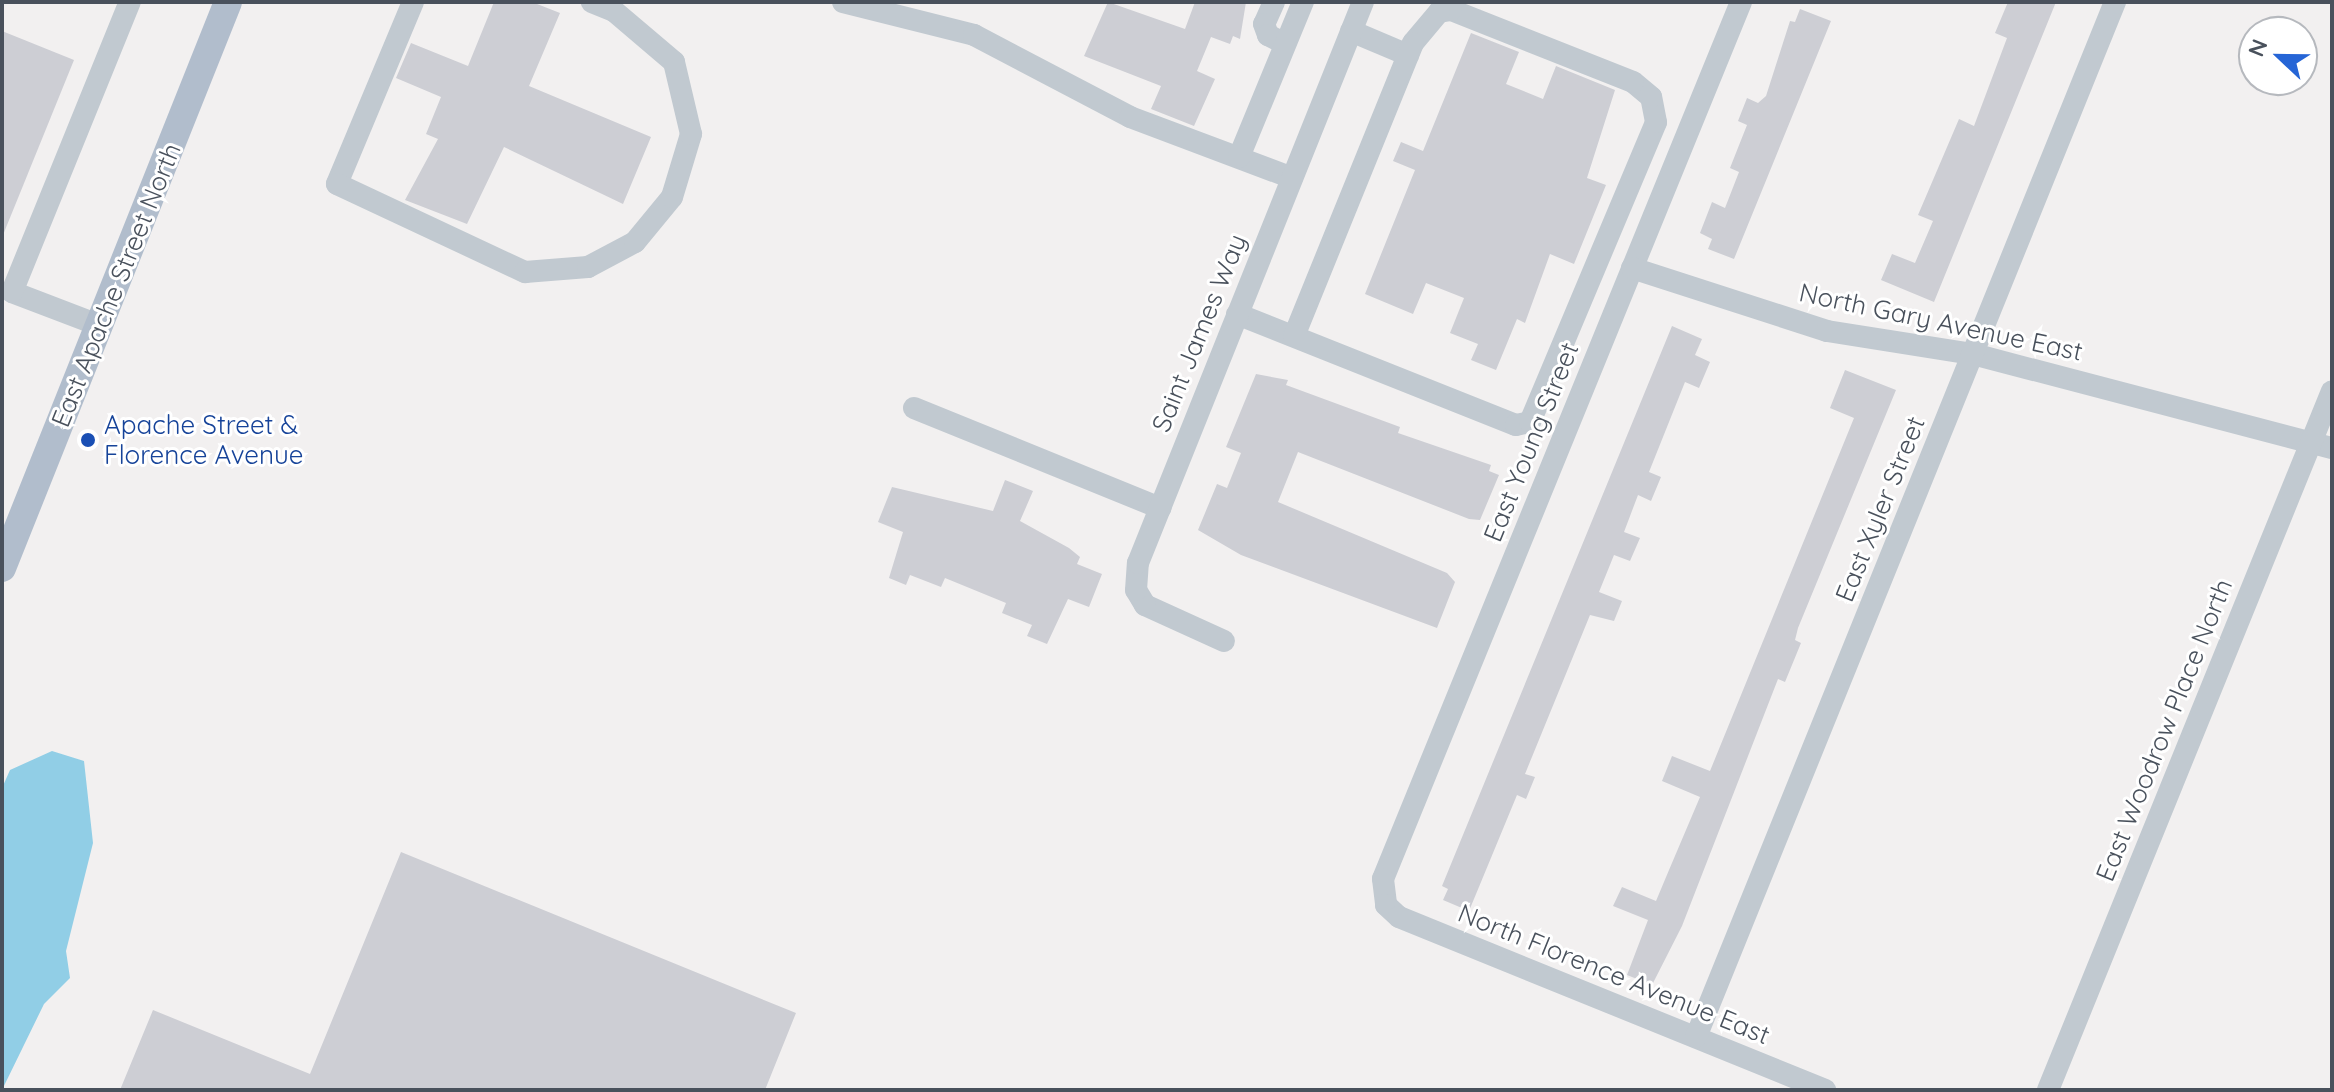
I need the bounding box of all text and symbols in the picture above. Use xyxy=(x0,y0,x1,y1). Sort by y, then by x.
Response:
north arrow xyxy=(2238,16,2318,96)
text: N xyxy=(2242,35,2274,61)
street label: East Apache Street North xyxy=(45,139,187,431)
street label: Saint James Way xyxy=(1145,230,1253,436)
street label: North Gary Avenue East xyxy=(1796,277,2086,367)
street label: East Young Street xyxy=(1477,338,1585,546)
place label: Apache Street & Florence Avenue xyxy=(104,409,303,470)
street label: East Xyler Street xyxy=(1829,412,1931,606)
marker: Apache Street & Florence Avenue xyxy=(79,431,97,449)
street label: East Woodrow Place North xyxy=(2089,574,2239,886)
street label: North Florence Avenue East xyxy=(1454,897,1774,1051)

